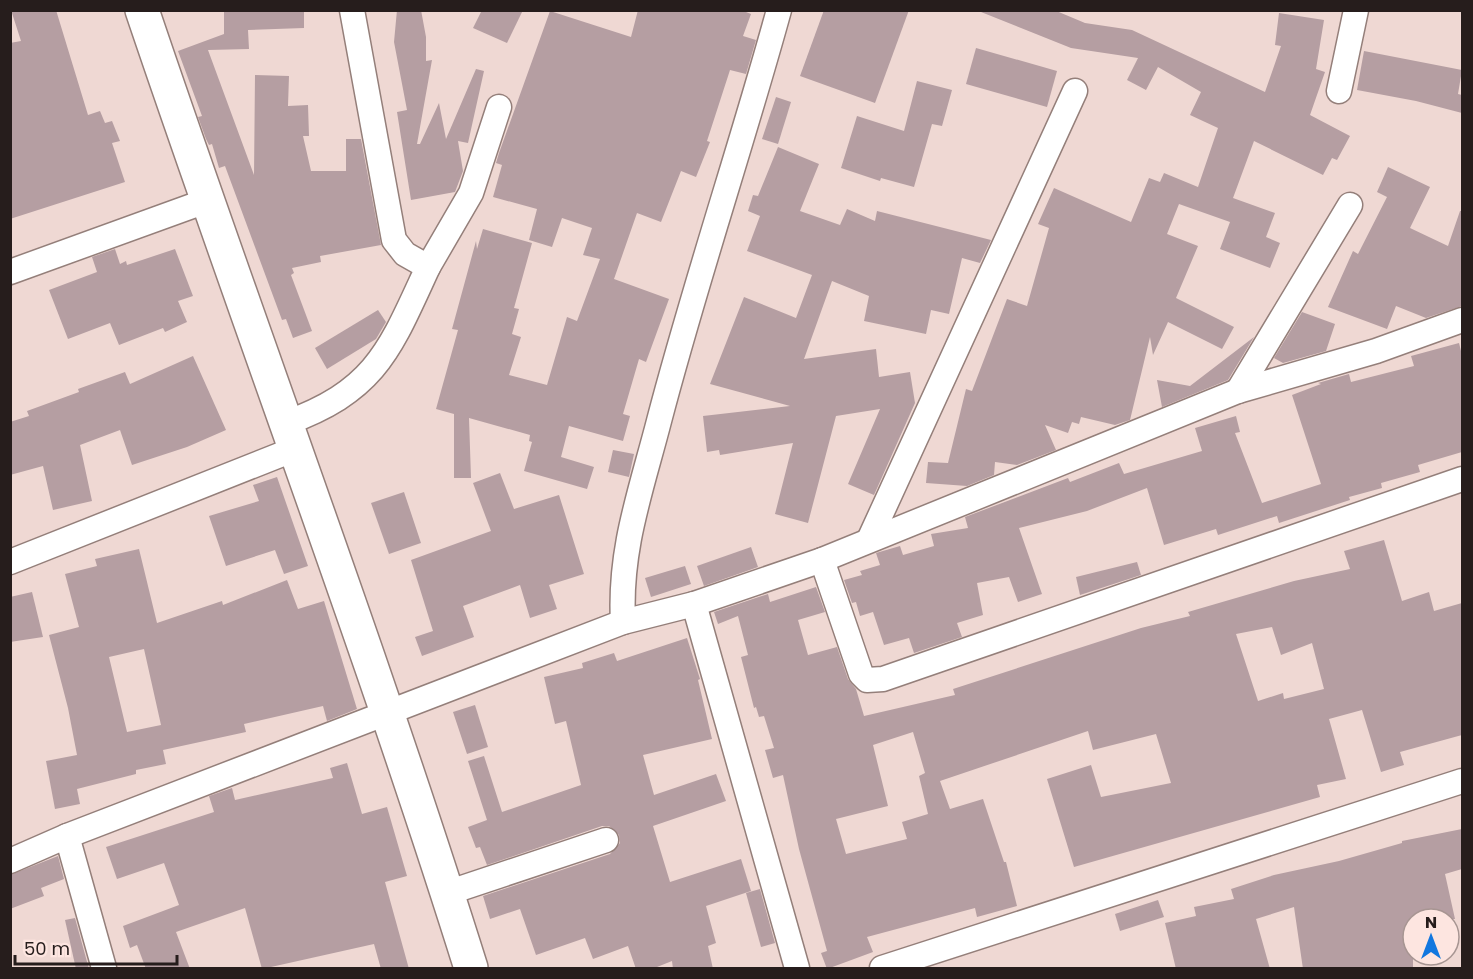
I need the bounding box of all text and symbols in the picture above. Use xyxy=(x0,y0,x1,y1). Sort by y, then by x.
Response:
north arrow xyxy=(1401,907,1461,967)
text: N xyxy=(1425,911,1437,934)
scale bar xyxy=(15,928,177,966)
text: 50 m xyxy=(24,936,70,961)

